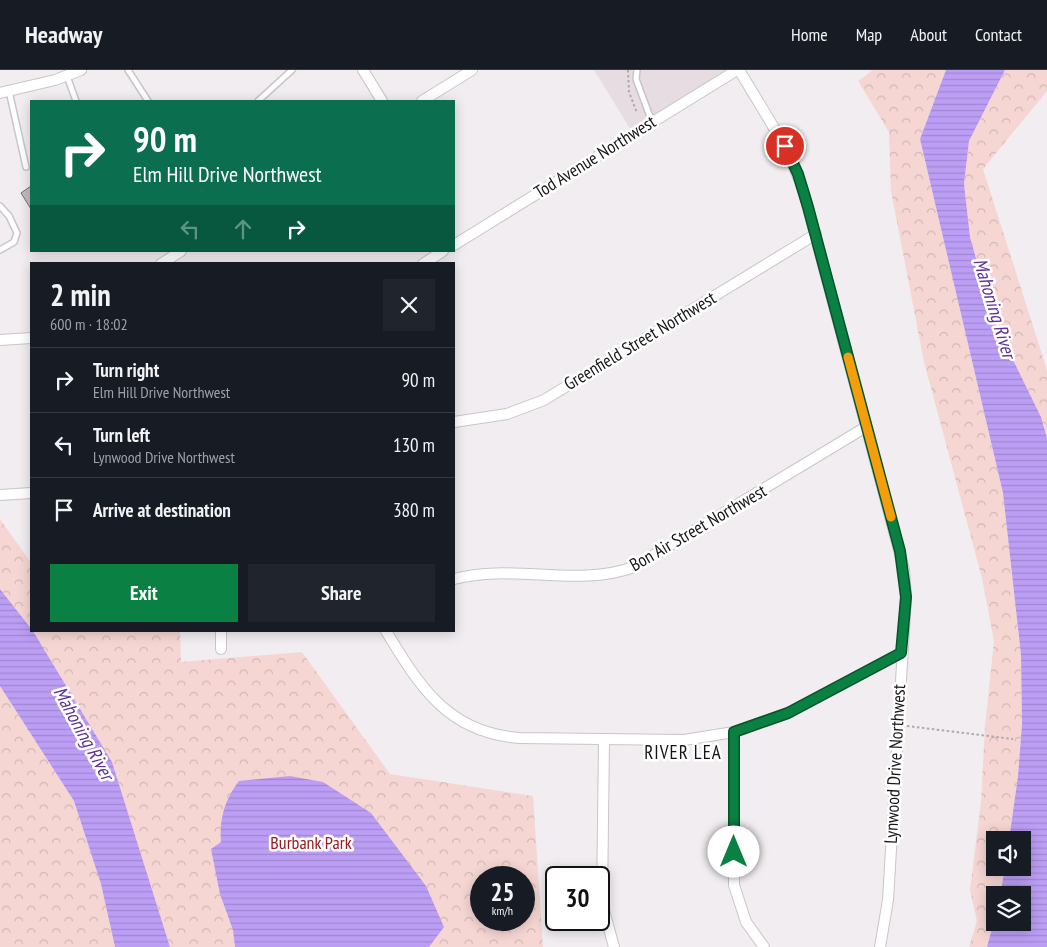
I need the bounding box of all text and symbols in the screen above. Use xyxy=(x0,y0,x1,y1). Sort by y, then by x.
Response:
text: Headway xyxy=(25,19,102,50)
text: Home xyxy=(791,23,828,46)
text: Map xyxy=(856,23,882,46)
text: About xyxy=(910,23,947,46)
text: Contact xyxy=(975,23,1022,46)
street label: Tod Avenue Northwest xyxy=(530,110,660,203)
text: 90 m xyxy=(133,116,197,162)
icon: right xyxy=(50,120,115,185)
pin xyxy=(764,125,806,167)
icon: arrive xyxy=(771,132,799,160)
text: Elm Hill Drive Northwest xyxy=(133,160,322,188)
icon: left xyxy=(176,215,204,243)
icon: ahead xyxy=(229,215,257,243)
icon: right xyxy=(282,215,310,243)
water label: Mahoning River xyxy=(968,255,1022,363)
text: 2 min xyxy=(50,275,111,314)
button: close xyxy=(383,279,435,331)
street label: Greenfield Street Northwest xyxy=(560,286,720,395)
text: 600 m · 18:02 xyxy=(50,314,128,334)
text: Turn right xyxy=(93,358,159,382)
icon: right xyxy=(50,366,78,394)
text: 90 m xyxy=(402,368,435,392)
text: Elm Hill Drive Northwest xyxy=(93,382,230,402)
text: Turn left xyxy=(93,423,150,447)
icon: left xyxy=(50,431,78,459)
text: 130 m xyxy=(393,433,435,457)
text: Lynwood Drive Northwest xyxy=(93,447,235,467)
street label: Bon Air Street Northwest xyxy=(625,479,770,576)
icon: arrive xyxy=(50,496,78,524)
text: Arrive at destination xyxy=(93,498,231,522)
text: 380 m xyxy=(393,498,435,522)
button: Exit xyxy=(50,564,238,622)
button: Share xyxy=(248,564,435,622)
water label: Mahoning River xyxy=(49,682,121,786)
street label: Lynwood Drive Northwest xyxy=(879,684,910,844)
district label: RIVER LEA xyxy=(644,740,722,764)
position arrow xyxy=(707,825,759,877)
park label: Burbank Park xyxy=(270,831,352,854)
map controls xyxy=(986,831,1031,931)
button: sound xyxy=(986,831,1031,876)
speed limit sign: 30 xyxy=(545,866,610,931)
text: 25 xyxy=(491,876,514,908)
button: layers xyxy=(986,886,1031,931)
text: km/h xyxy=(492,903,513,918)

